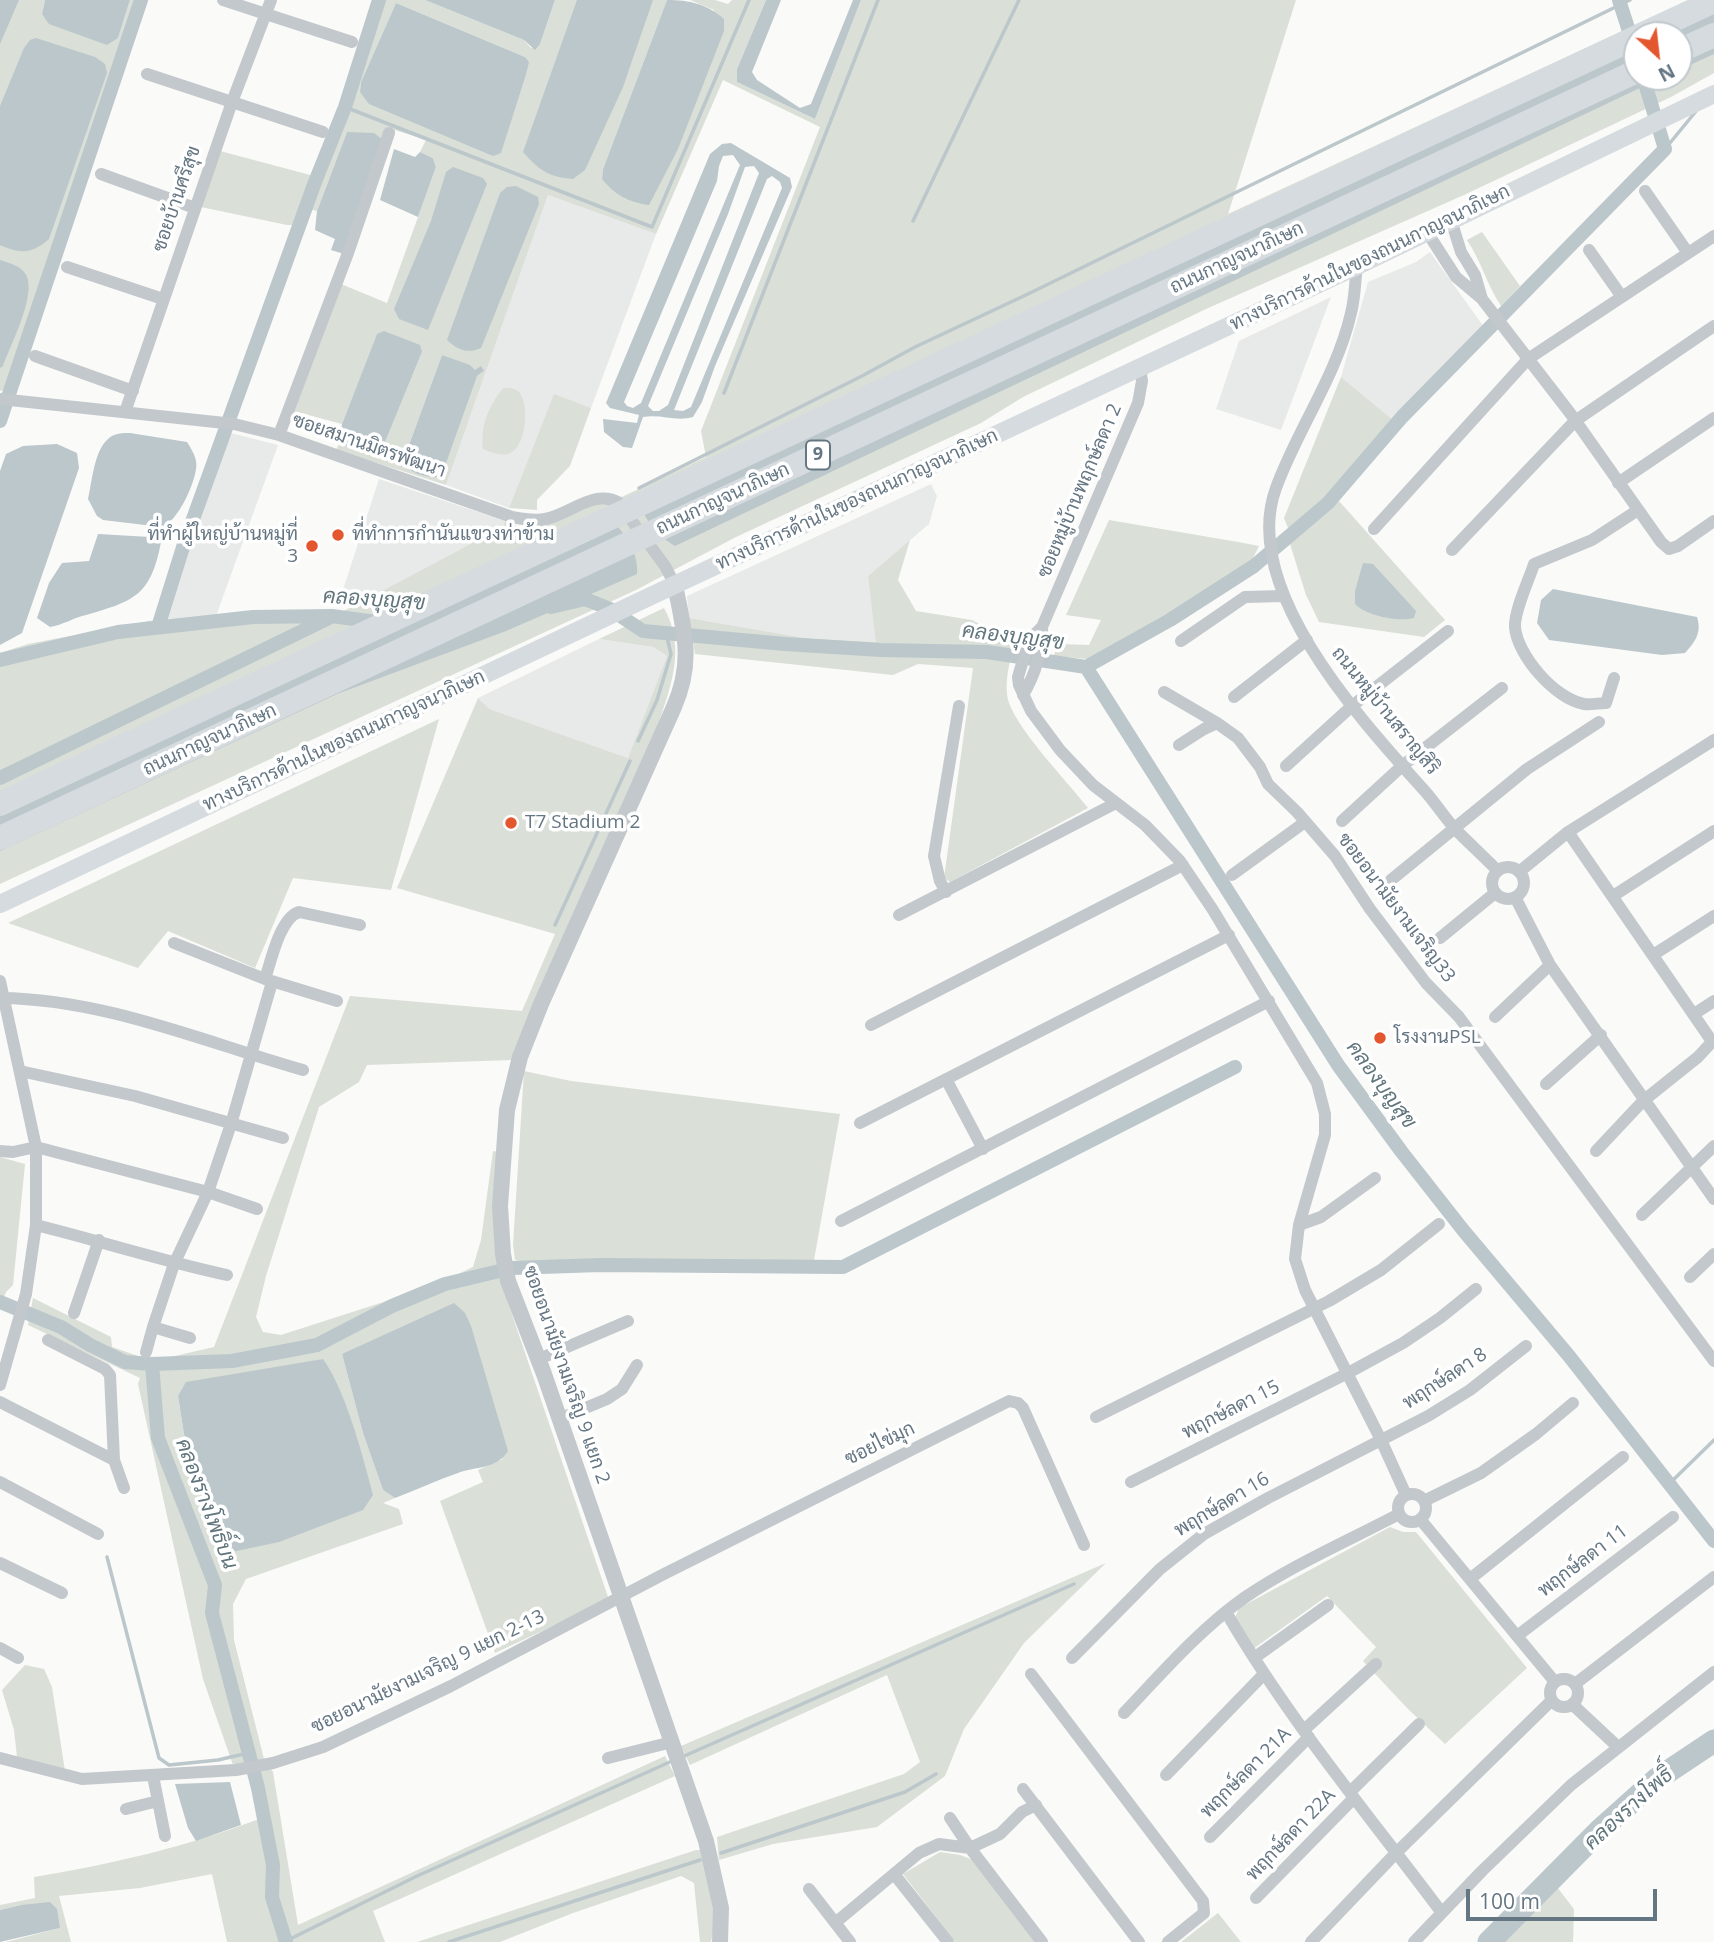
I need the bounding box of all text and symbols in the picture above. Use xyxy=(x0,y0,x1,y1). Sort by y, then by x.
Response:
north arrow xyxy=(1623,21,1693,91)
text: N xyxy=(1654,58,1679,88)
street label: ซอยบ้านศรีสุข xyxy=(148,143,206,255)
street label: ทางบริการด้านในของถนนกาญจนาภิเษก xyxy=(1226,180,1514,336)
street label: ถนนกาญจนาภิเษก xyxy=(1167,217,1307,299)
street label: ซอยหมู่บ้านพฤกษ์ลดา 2 xyxy=(1033,401,1127,581)
street label: ซอยสมานมิตรพัฒนา xyxy=(289,409,449,483)
street label: ทางบริการด้านในของถนนกาญจนาภิเษก xyxy=(712,424,1002,576)
road number: 9 xyxy=(806,440,830,470)
street label: ถนนกาญจนาภิเษก xyxy=(653,458,793,540)
place label: ที่ทำผู้ใหญ่บ้านหมู่ที่ 3 xyxy=(147,524,298,568)
place label: ที่ทำการกำนันแขวงท่าข้าม xyxy=(352,524,554,546)
marker: ที่ทำการกำนันแขวงท่าข้าม xyxy=(330,527,346,543)
marker: ที่ทำผู้ใหญ่บ้านหมู่ที่ 3 xyxy=(304,538,320,554)
water label: คลองบุญสุข xyxy=(322,584,426,616)
water label: คลองบุญสุข xyxy=(961,618,1065,656)
street label: ถนนหมู่บ้านสราญสิริ xyxy=(1326,642,1444,780)
street label: ทางบริการด้านในของถนนกาญจนาภิเษก xyxy=(199,665,489,817)
street label: ถนนกาญจนาภิเษก xyxy=(140,699,280,781)
place label: T7 Stadium 2 xyxy=(525,812,640,834)
marker: T7 Stadium 2 xyxy=(503,815,519,831)
street label: ซอยอนามัยงามเจริญ33 xyxy=(1332,829,1460,987)
place label: โรงงานPSL xyxy=(1394,1027,1481,1049)
marker: โรงงานPSL xyxy=(1372,1030,1388,1046)
water label: คลองบุญสุข xyxy=(1341,1036,1421,1134)
street label: ซอยอนามัยงามเจริญ 9 แยก 2 xyxy=(518,1263,614,1487)
street label: พฤกษ์ลดา 8 xyxy=(1399,1343,1491,1415)
street label: พฤกษ์ลดา 15 xyxy=(1178,1376,1284,1444)
street label: ซอยไข่มุก xyxy=(841,1417,919,1471)
water label: คลองรางโพธิ์บน xyxy=(170,1435,242,1573)
street label: พฤกษ์ลดา 16 xyxy=(1170,1468,1274,1542)
street label: พฤกษ์ลดา 11 xyxy=(1534,1520,1632,1602)
street label: ซอยอนามัยงามเจริญ 9 แยก 2-13 xyxy=(308,1605,548,1739)
street label: พฤกษ์ลดา 21A xyxy=(1196,1723,1296,1823)
water label: คลองรางโพธิ์ xyxy=(1579,1762,1679,1856)
street label: พฤกษ์ลดา 22A xyxy=(1242,1784,1340,1886)
scale bar xyxy=(1469,1876,1660,1920)
text: 100 m xyxy=(1479,1887,1540,1915)

